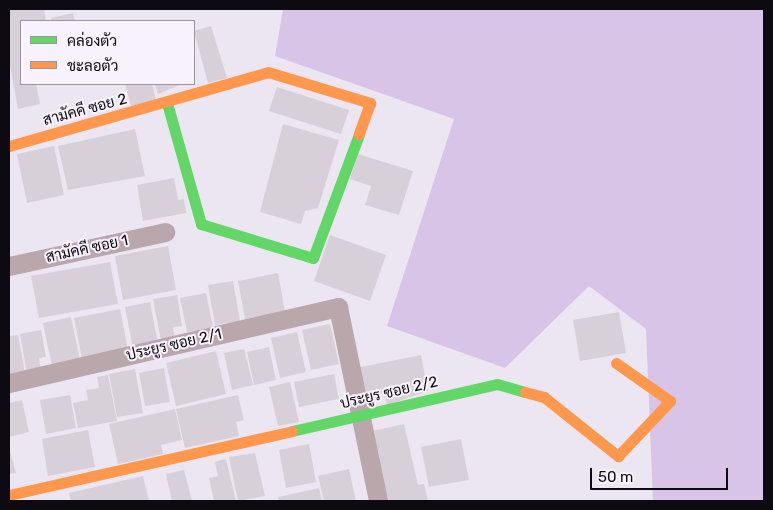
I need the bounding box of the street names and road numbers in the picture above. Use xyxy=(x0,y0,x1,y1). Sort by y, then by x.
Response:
street label: สามัคคี ซอย 2 xyxy=(41,90,129,130)
street label: สามัคคี ซอย 1 xyxy=(44,231,130,267)
street label: ประยูร ซอย 2/1 xyxy=(125,325,223,365)
street label: ประยูร ซอย 2/2 xyxy=(338,373,440,413)

